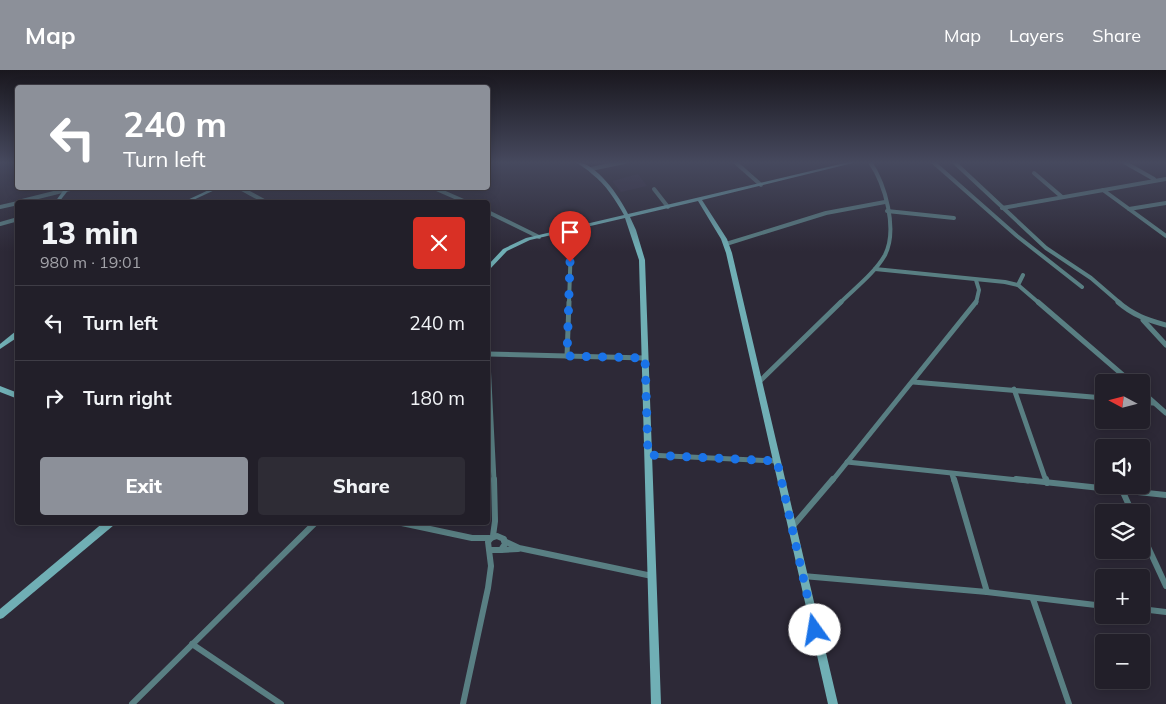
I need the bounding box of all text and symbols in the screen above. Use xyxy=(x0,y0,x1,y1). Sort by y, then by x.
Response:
text: Map xyxy=(25,20,76,50)
text: Map xyxy=(944,24,981,47)
text: Layers xyxy=(1009,24,1064,47)
text: Share xyxy=(1092,24,1141,47)
text: 240 m xyxy=(123,102,227,146)
icon: left xyxy=(40,105,105,170)
text: Turn left xyxy=(123,145,206,173)
pin xyxy=(549,211,591,262)
text: 13 min xyxy=(40,214,138,252)
button: close xyxy=(413,217,465,269)
icon: arrive xyxy=(556,218,584,246)
text: 980 m · 19:01 xyxy=(40,252,141,272)
icon: left xyxy=(40,309,68,337)
text: Turn left xyxy=(83,311,158,335)
text: 240 m xyxy=(409,311,465,335)
north arrow xyxy=(1095,374,1150,429)
map controls xyxy=(1095,374,1150,689)
icon: right xyxy=(40,384,68,412)
text: Turn right xyxy=(83,386,172,410)
text: 180 m xyxy=(409,386,465,410)
button: sound xyxy=(1095,439,1150,494)
button: Exit xyxy=(40,457,248,515)
button: Share xyxy=(258,457,465,515)
button: layers xyxy=(1095,504,1150,559)
button: + xyxy=(1095,569,1150,624)
position arrow xyxy=(788,603,840,655)
button: − xyxy=(1095,634,1150,689)

